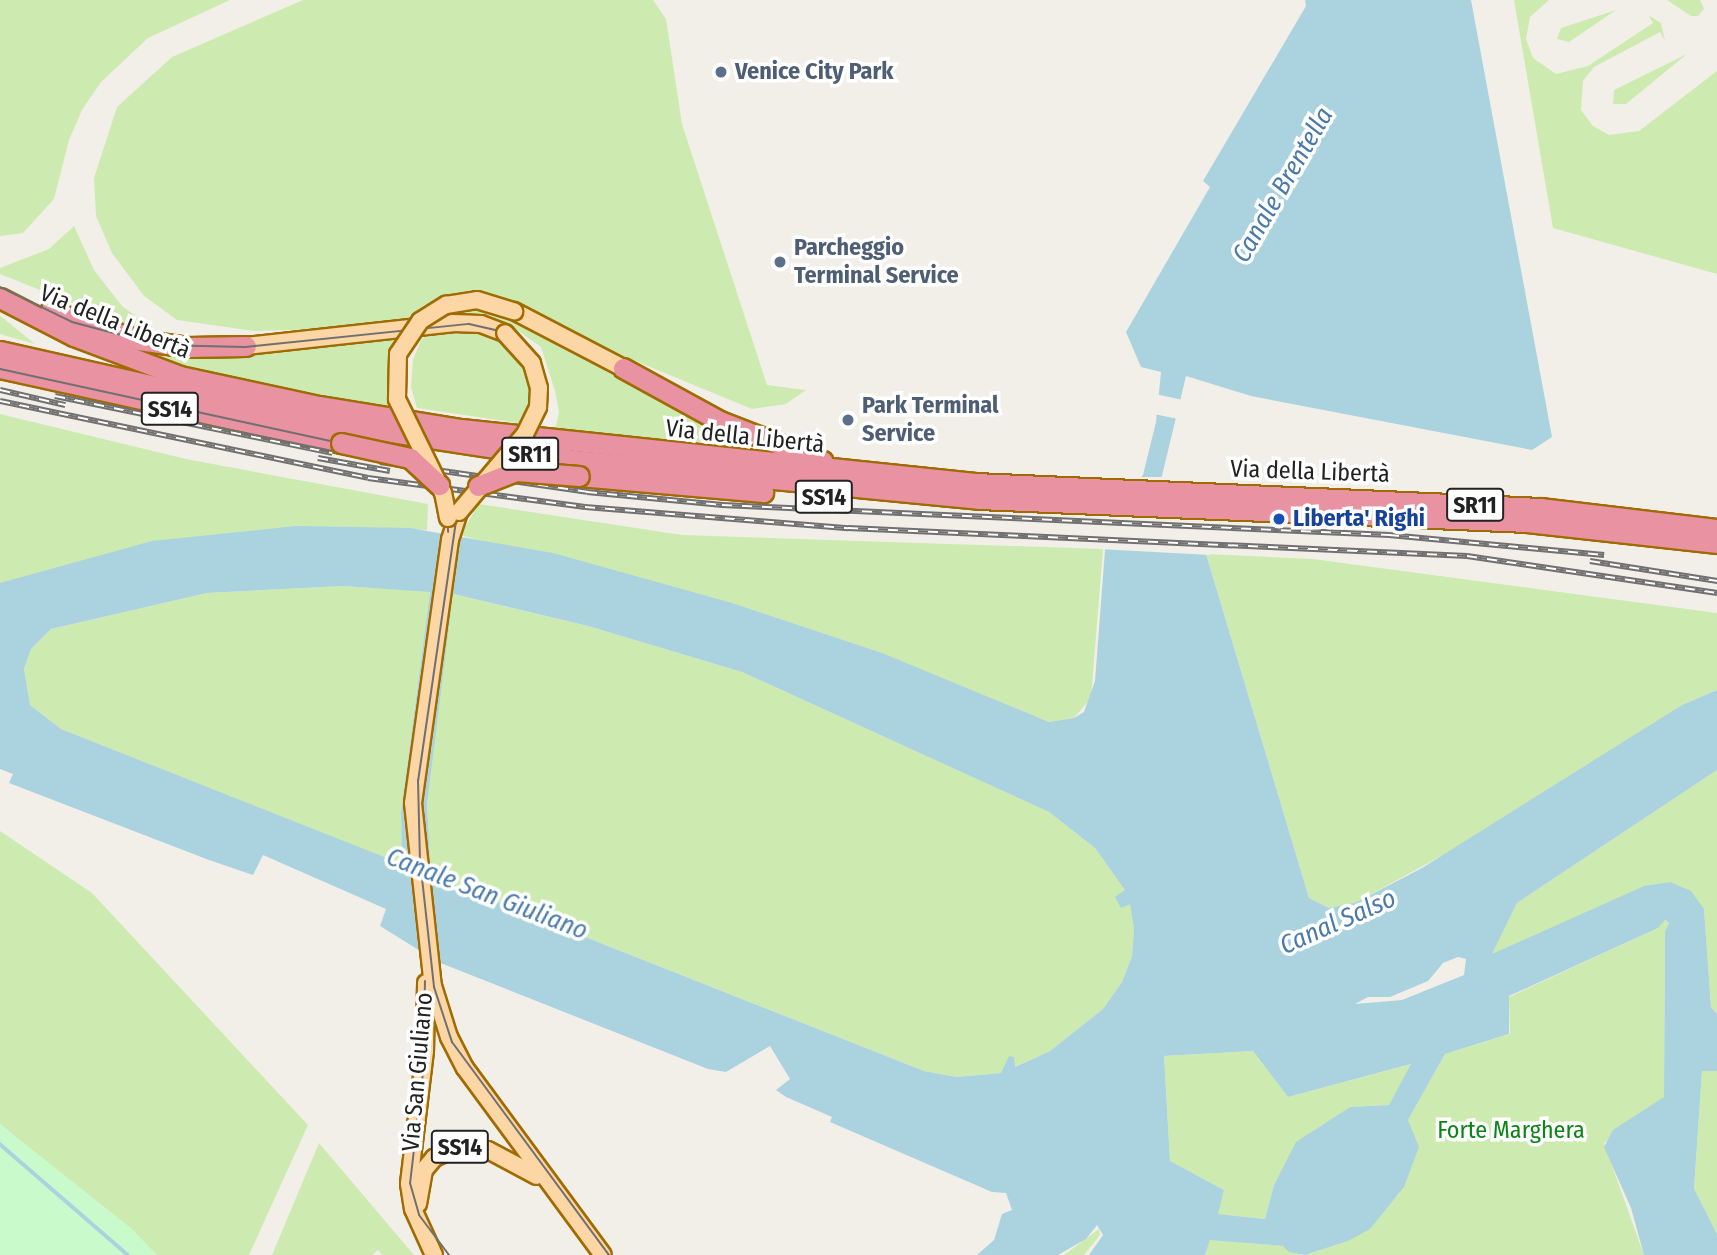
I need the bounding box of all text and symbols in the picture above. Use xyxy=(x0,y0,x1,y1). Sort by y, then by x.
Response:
place label: Venice City Park xyxy=(735,58,894,86)
marker: Venice City Park xyxy=(713,64,729,80)
water label: Canale Brentella xyxy=(1226,102,1340,268)
place label: Parcheggio Terminal Service xyxy=(794,234,959,290)
marker: Parcheggio Terminal Service xyxy=(772,254,788,270)
street label: Via della Libertà xyxy=(36,279,194,365)
road number: SS14 xyxy=(140,390,200,428)
place label: Park Terminal Service xyxy=(862,392,999,448)
marker: Park Terminal Service xyxy=(840,412,856,428)
street label: Via della Libertà xyxy=(664,414,826,460)
road number: SR11 xyxy=(500,435,560,474)
street label: Via della Libertà xyxy=(1230,455,1390,489)
road number: SS14 xyxy=(794,477,854,516)
road number: SR11 xyxy=(1445,485,1505,524)
place label: Liberta' Righi xyxy=(1293,505,1425,533)
marker: Liberta' Righi xyxy=(1271,511,1287,527)
water label: Canale San Giuliano xyxy=(382,841,592,947)
water label: Canal Salso xyxy=(1275,883,1401,961)
street label: Via San Giuliano xyxy=(397,991,439,1153)
park label: Forte Marghera xyxy=(1437,1117,1585,1145)
road number: SS14 xyxy=(430,1128,490,1166)

